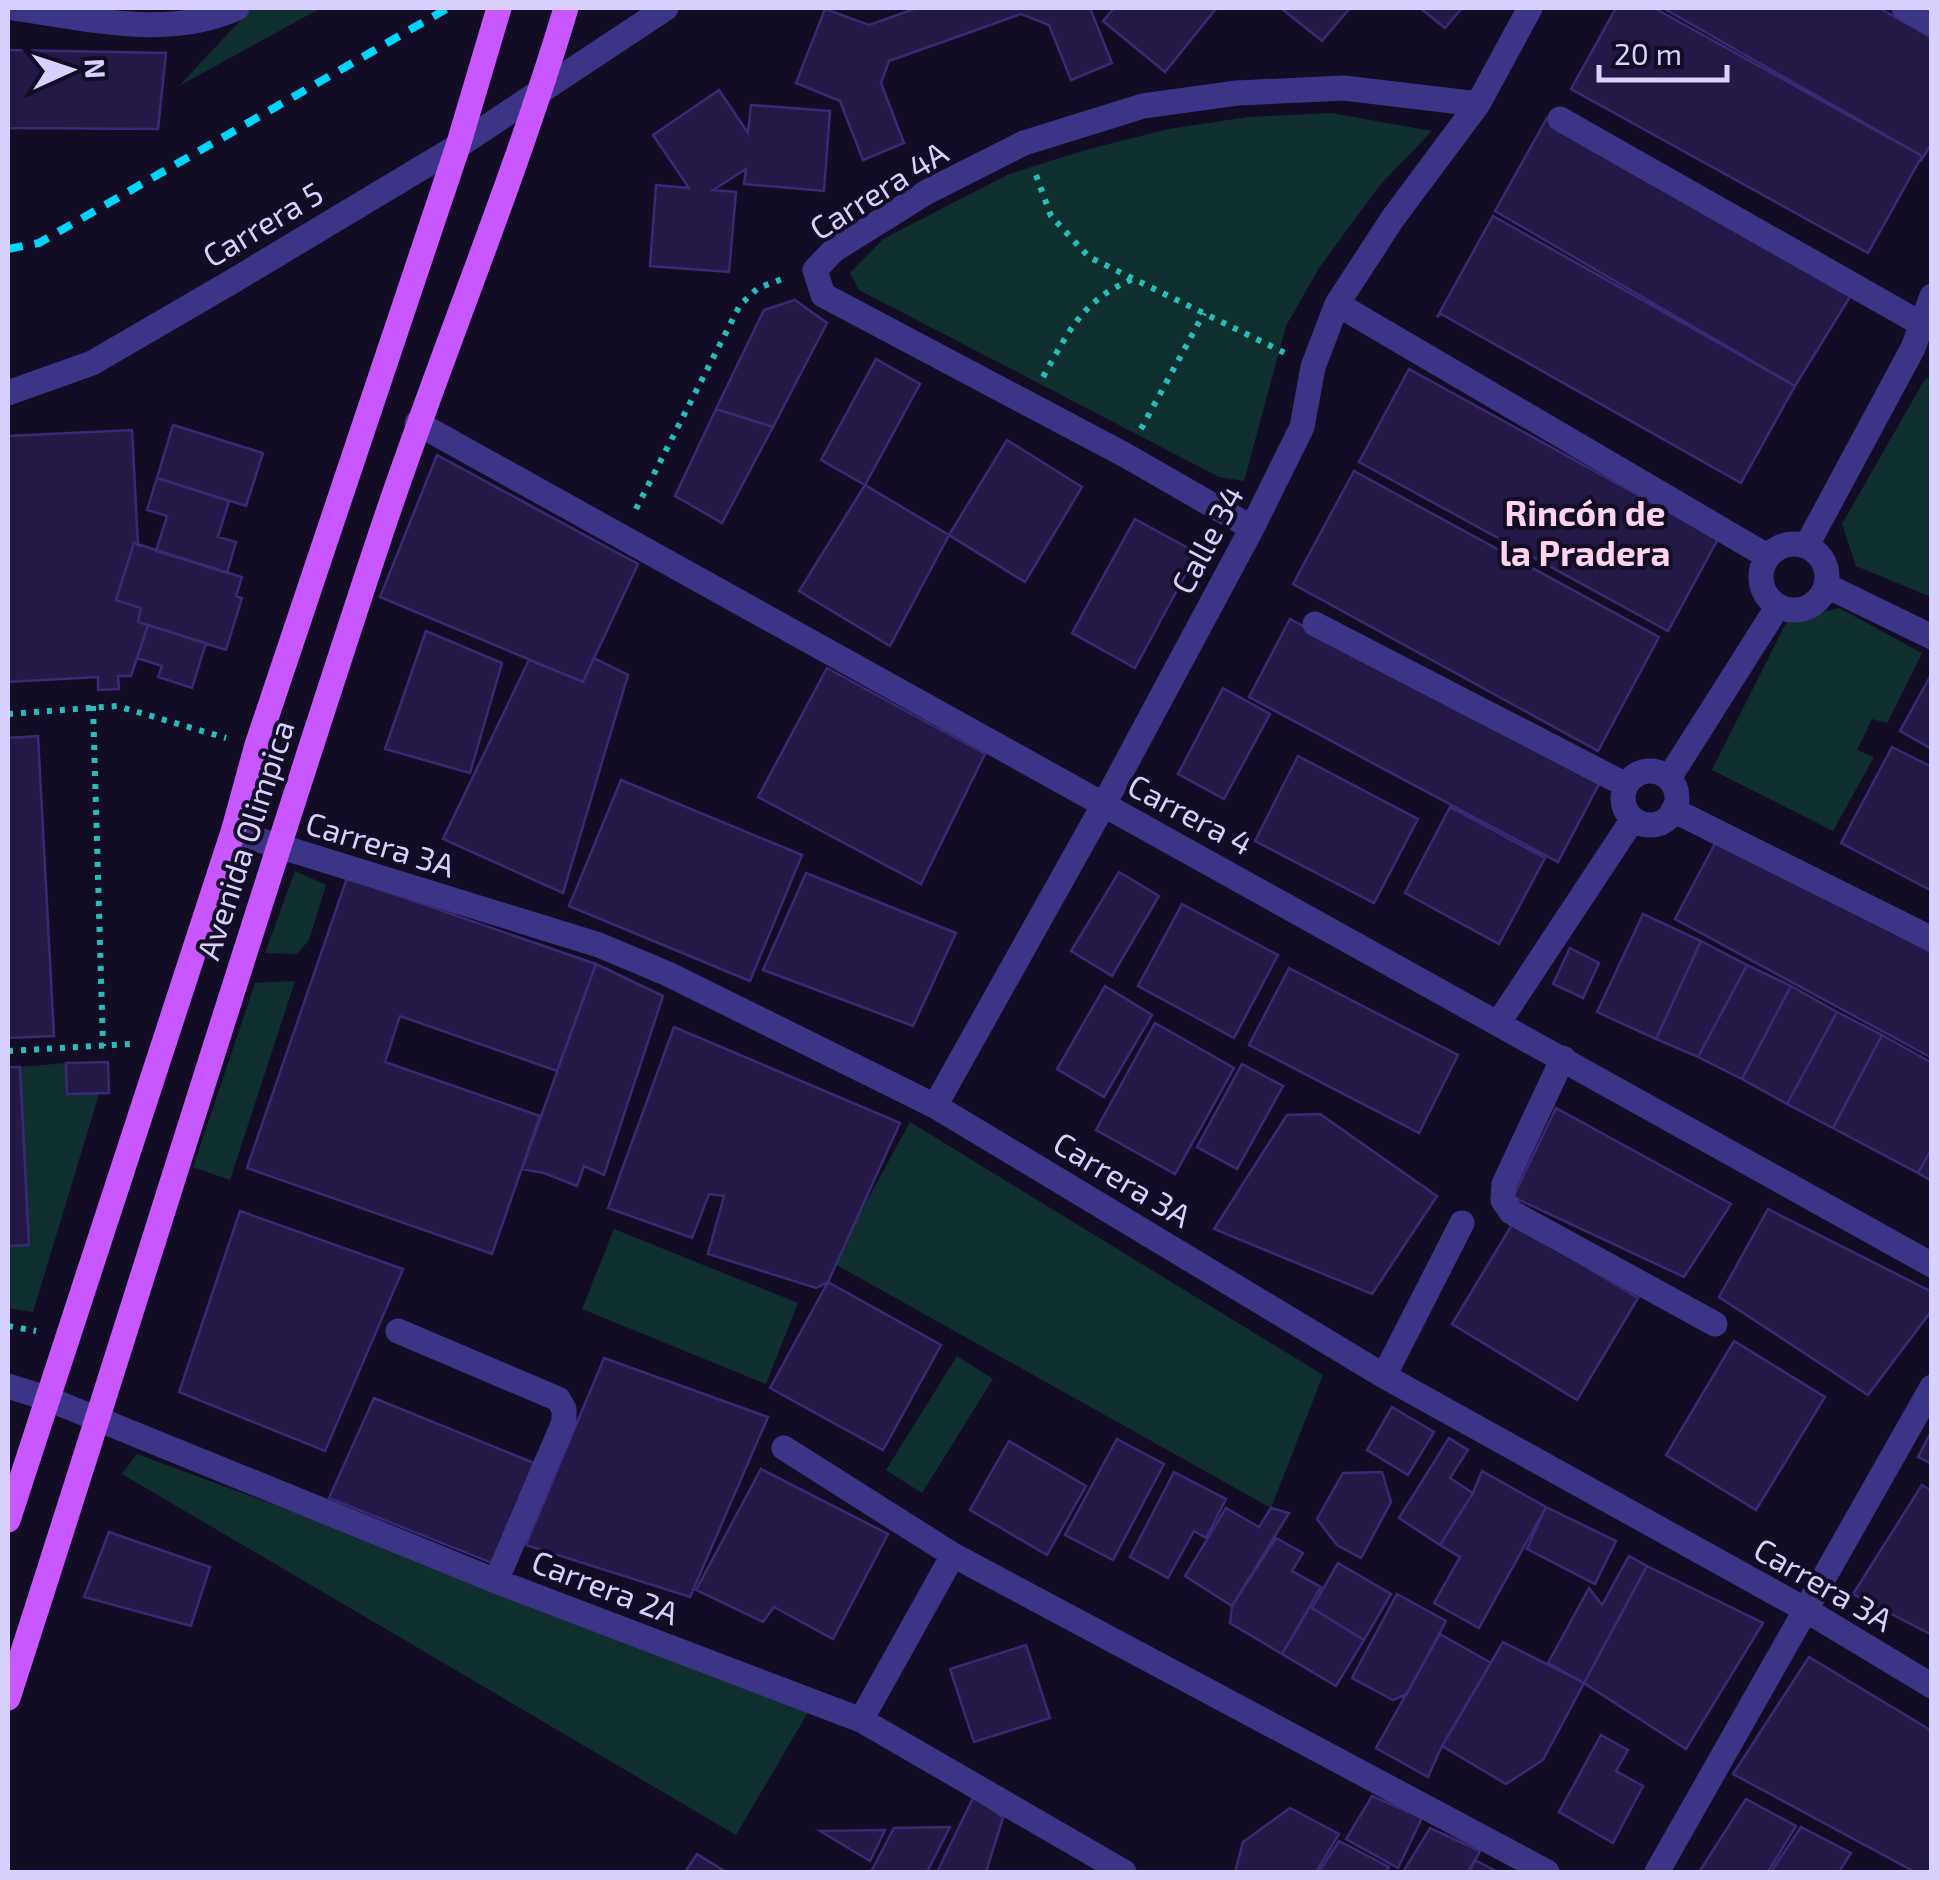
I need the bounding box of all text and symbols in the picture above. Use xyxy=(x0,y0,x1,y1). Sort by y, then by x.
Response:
north arrow xyxy=(20,20,120,120)
scale bar xyxy=(1599,20,1726,82)
text: 20 m xyxy=(1614,35,1682,71)
text: N xyxy=(78,58,113,80)
street label: Carrera 4A xyxy=(802,132,954,247)
street label: Carrera 5 xyxy=(195,173,329,274)
street label: Calle 34 xyxy=(1162,479,1250,599)
district label: Rincón de la Pradera xyxy=(1500,491,1670,573)
street label: Avenida Olimpica xyxy=(187,715,301,964)
street label: Carrera 4 xyxy=(1122,765,1260,862)
street label: Carrera 3A xyxy=(302,802,460,884)
street label: Carrera 3A xyxy=(1047,1122,1199,1234)
street label: Carrera 3A xyxy=(1748,1528,1900,1638)
street label: Carrera 2A xyxy=(527,1541,684,1631)

